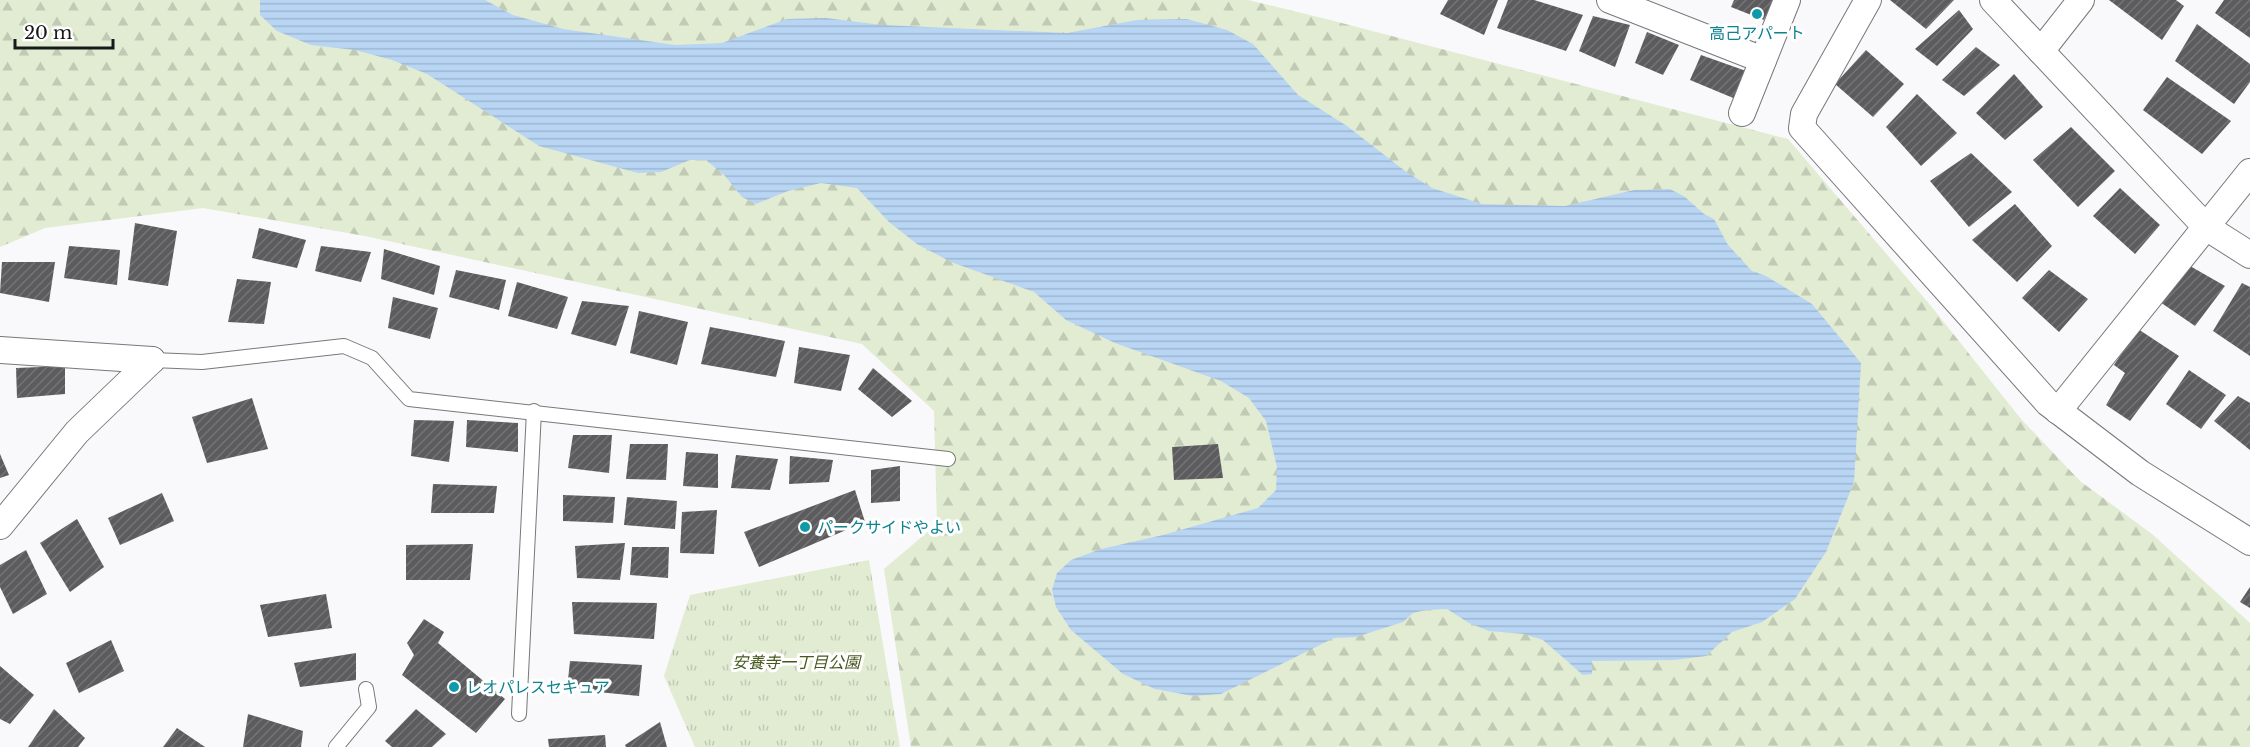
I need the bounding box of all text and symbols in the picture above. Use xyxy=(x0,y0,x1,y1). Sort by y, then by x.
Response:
marker: 高己アパート xyxy=(1750,7,1764,21)
scale bar xyxy=(15,12,112,50)
text: 20 m xyxy=(24,22,72,44)
place label: 高己アパート xyxy=(1709,23,1805,43)
place label: パークサイドやよい xyxy=(817,517,961,537)
marker: パークサイドやよい xyxy=(798,520,812,534)
park label: 安養寺一丁目公園 xyxy=(732,652,862,672)
place label: レオパレスセキュア xyxy=(466,677,610,697)
marker: レオパレスセキュア xyxy=(447,680,461,694)

